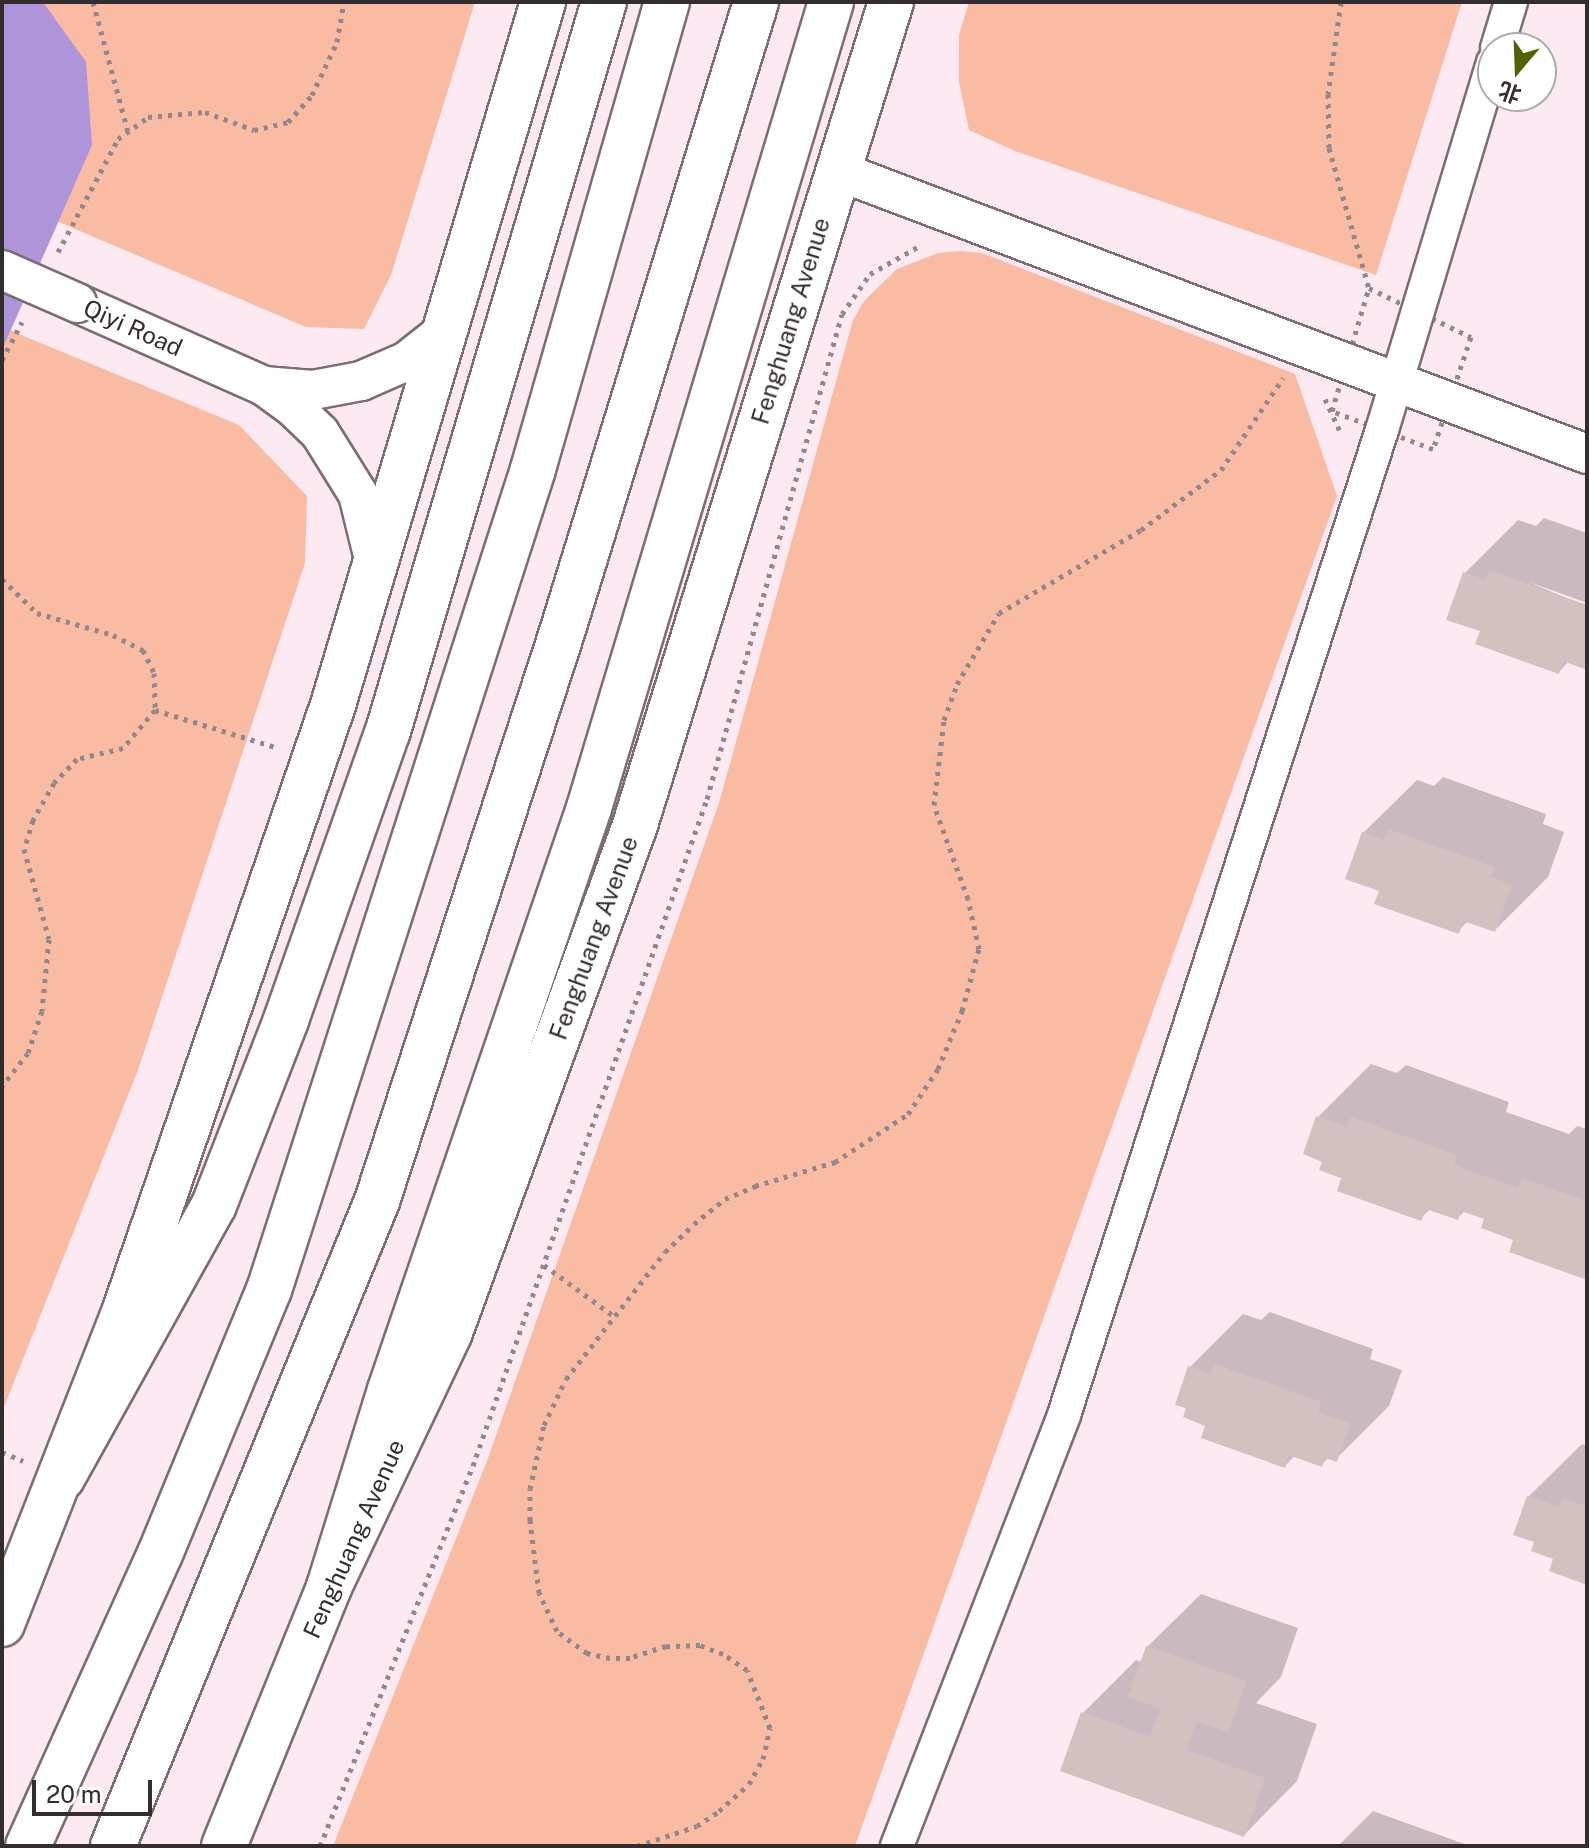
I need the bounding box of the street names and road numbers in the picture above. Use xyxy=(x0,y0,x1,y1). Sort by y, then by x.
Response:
street label: Fenghuang Avenue xyxy=(746,214,836,428)
street label: Qiyi Road xyxy=(79,293,187,363)
street label: Fenghuang Avenue xyxy=(544,832,644,1044)
street label: Fenghuang Avenue xyxy=(297,1435,411,1643)

